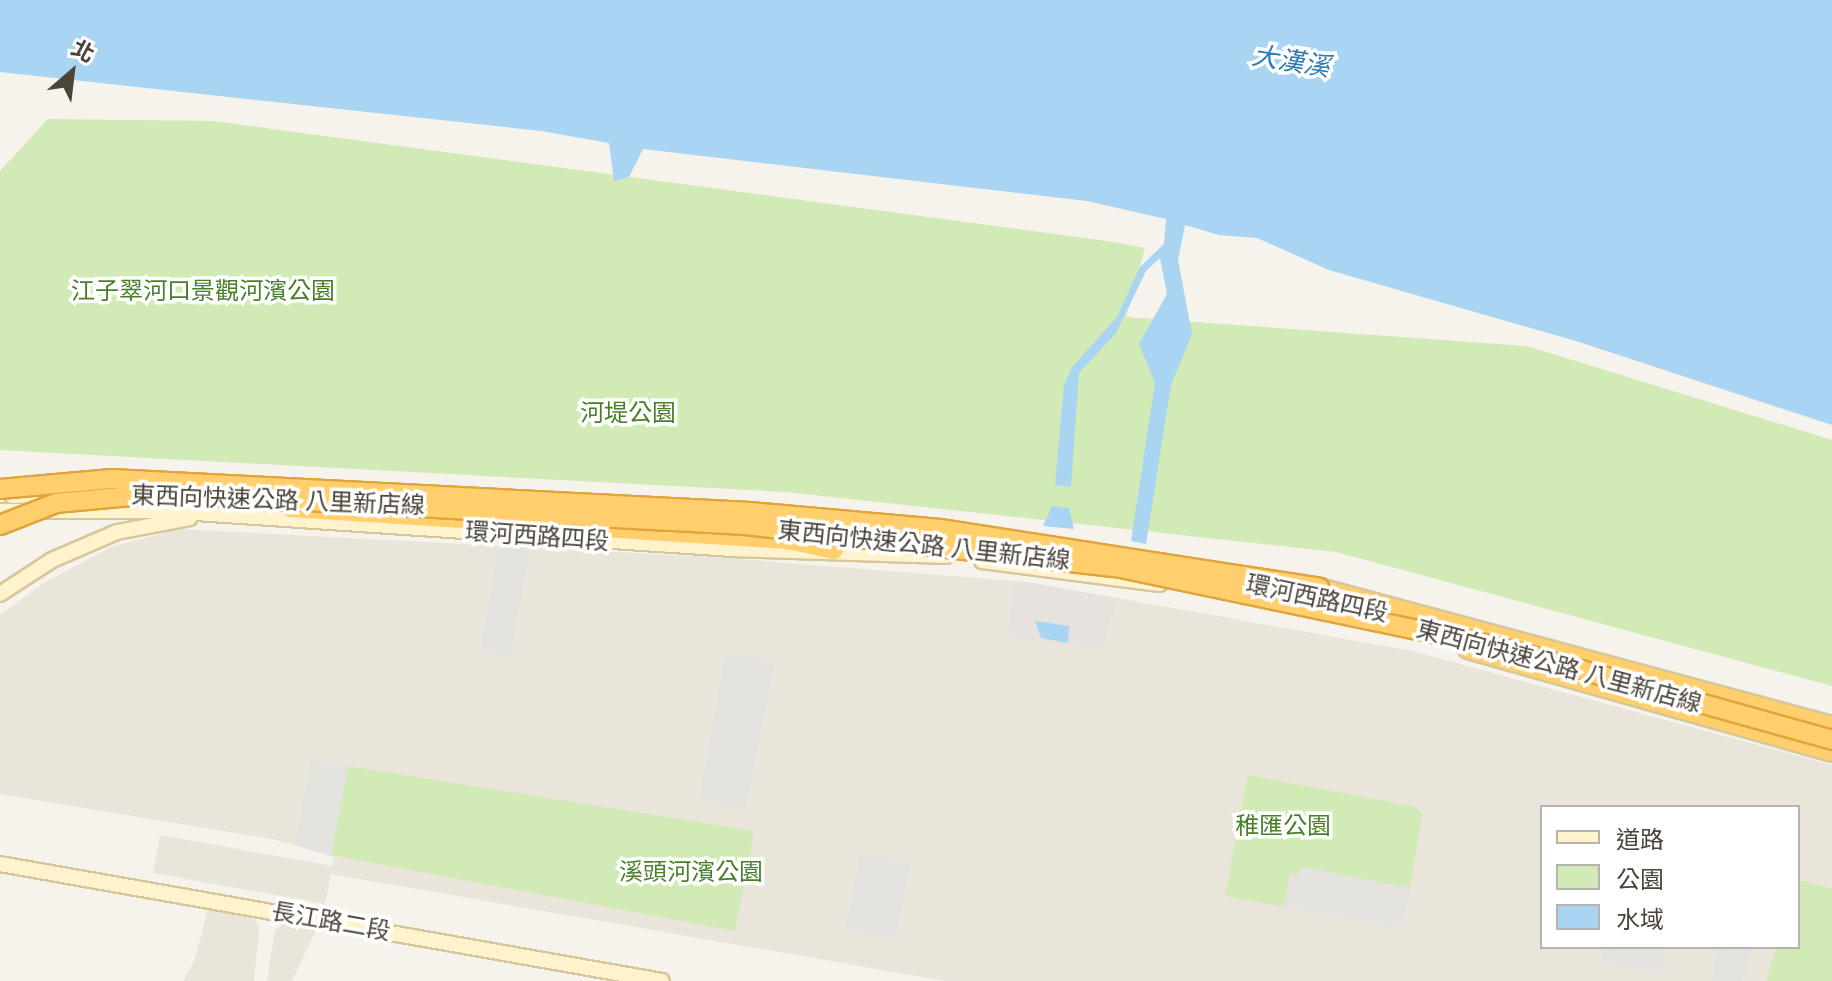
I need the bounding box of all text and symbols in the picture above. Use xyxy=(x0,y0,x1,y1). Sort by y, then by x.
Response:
north arrow xyxy=(32,32,112,112)
text: 北 xyxy=(67,33,100,68)
water label: 大漢溪 xyxy=(1250,39,1332,83)
park label: 江子翠河口景觀河濱公園 xyxy=(71,277,335,305)
park label: 河堤公園 xyxy=(580,399,676,427)
street label: 東西向快速公路 八里新店線 xyxy=(130,480,426,520)
street label: 東西向快速公路 八里新店線 xyxy=(776,515,1072,575)
street label: 環河西路四段 xyxy=(464,517,610,555)
street label: 環河西路四段 xyxy=(1244,569,1390,627)
street label: 東西向快速公路 八里新店線 xyxy=(1413,614,1705,718)
legend xyxy=(1540,805,1800,949)
park label: 稚匯公園 xyxy=(1235,812,1331,840)
text: 道路 xyxy=(1616,824,1664,854)
park label: 溪頭河濱公園 xyxy=(619,858,763,886)
text: 公園 xyxy=(1616,864,1664,894)
street label: 長江路二段 xyxy=(269,896,393,946)
text: 水域 xyxy=(1616,904,1664,934)

